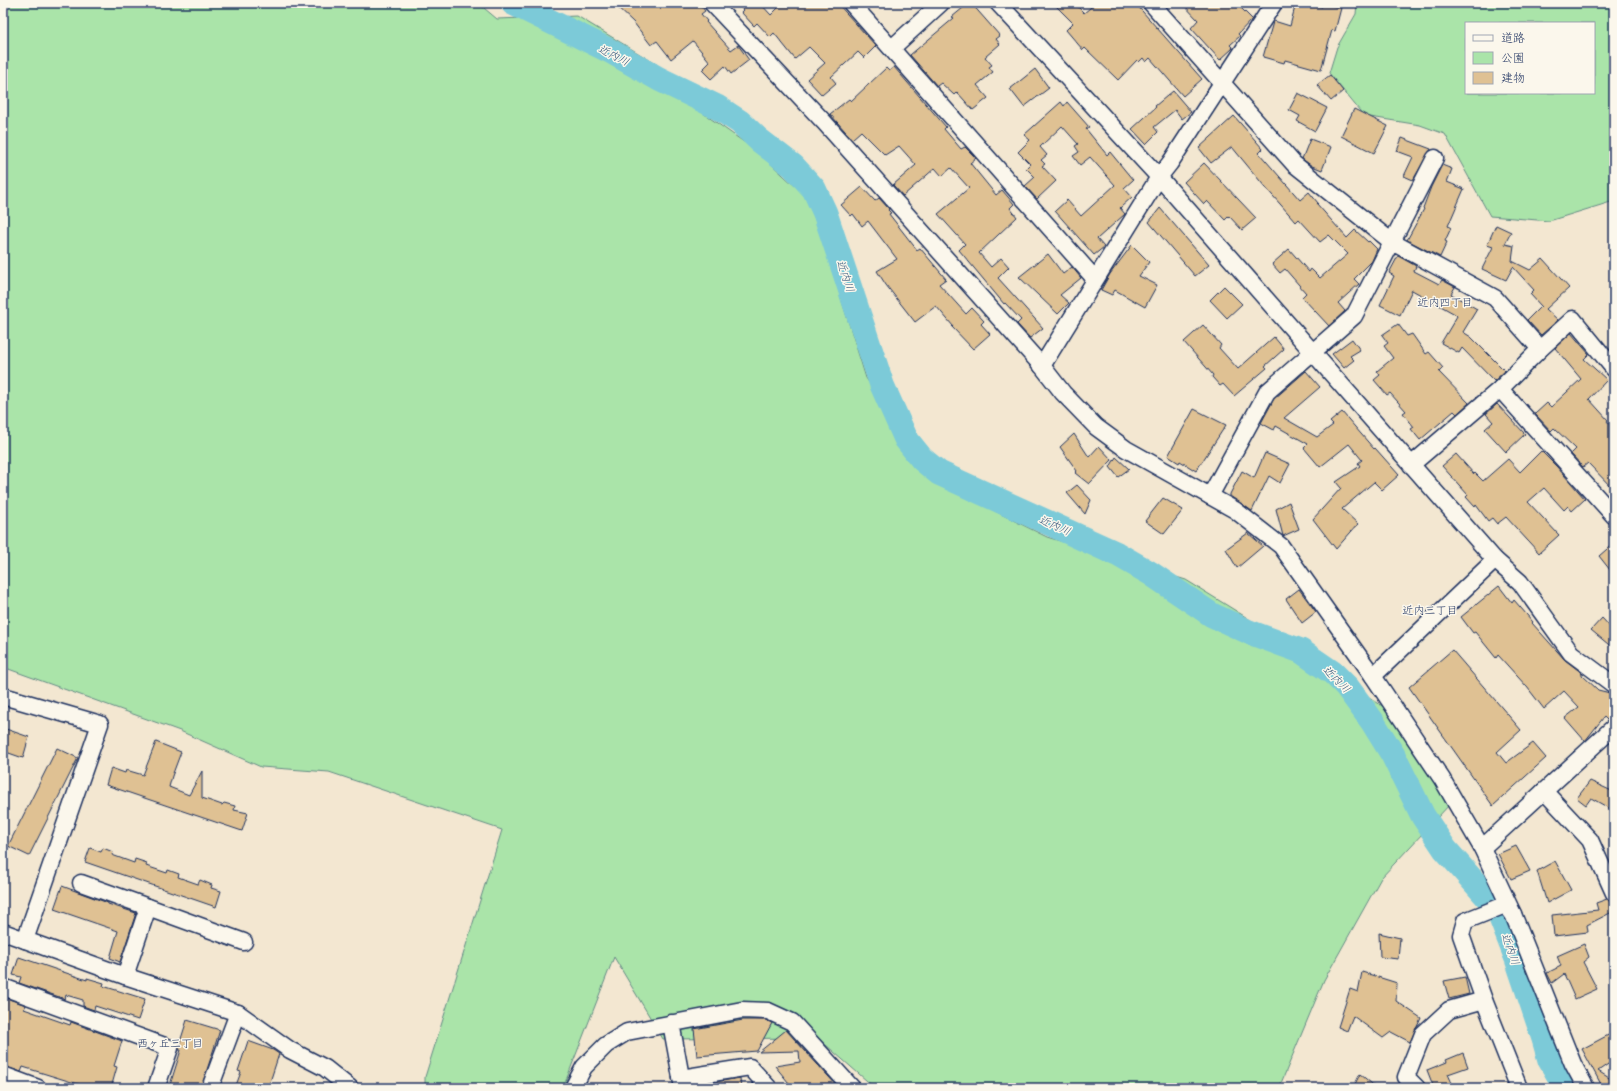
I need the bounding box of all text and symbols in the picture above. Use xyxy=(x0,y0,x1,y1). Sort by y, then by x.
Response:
legend xyxy=(1465,22,1595,94)
text: 道路 xyxy=(1501,29,1525,48)
water label: 近内川 xyxy=(595,40,632,71)
text: 公園 xyxy=(1501,49,1525,68)
text: 建物 xyxy=(1501,69,1525,88)
water label: 近内川 xyxy=(831,258,859,295)
district label: 近内四丁目 xyxy=(1418,294,1473,312)
water label: 近内川 xyxy=(1036,511,1073,541)
district label: 近内三丁目 xyxy=(1403,602,1458,620)
water label: 近内川 xyxy=(1318,662,1354,698)
water label: 近内川 xyxy=(1496,931,1524,968)
district label: 西ヶ丘三丁目 xyxy=(137,1035,203,1053)

